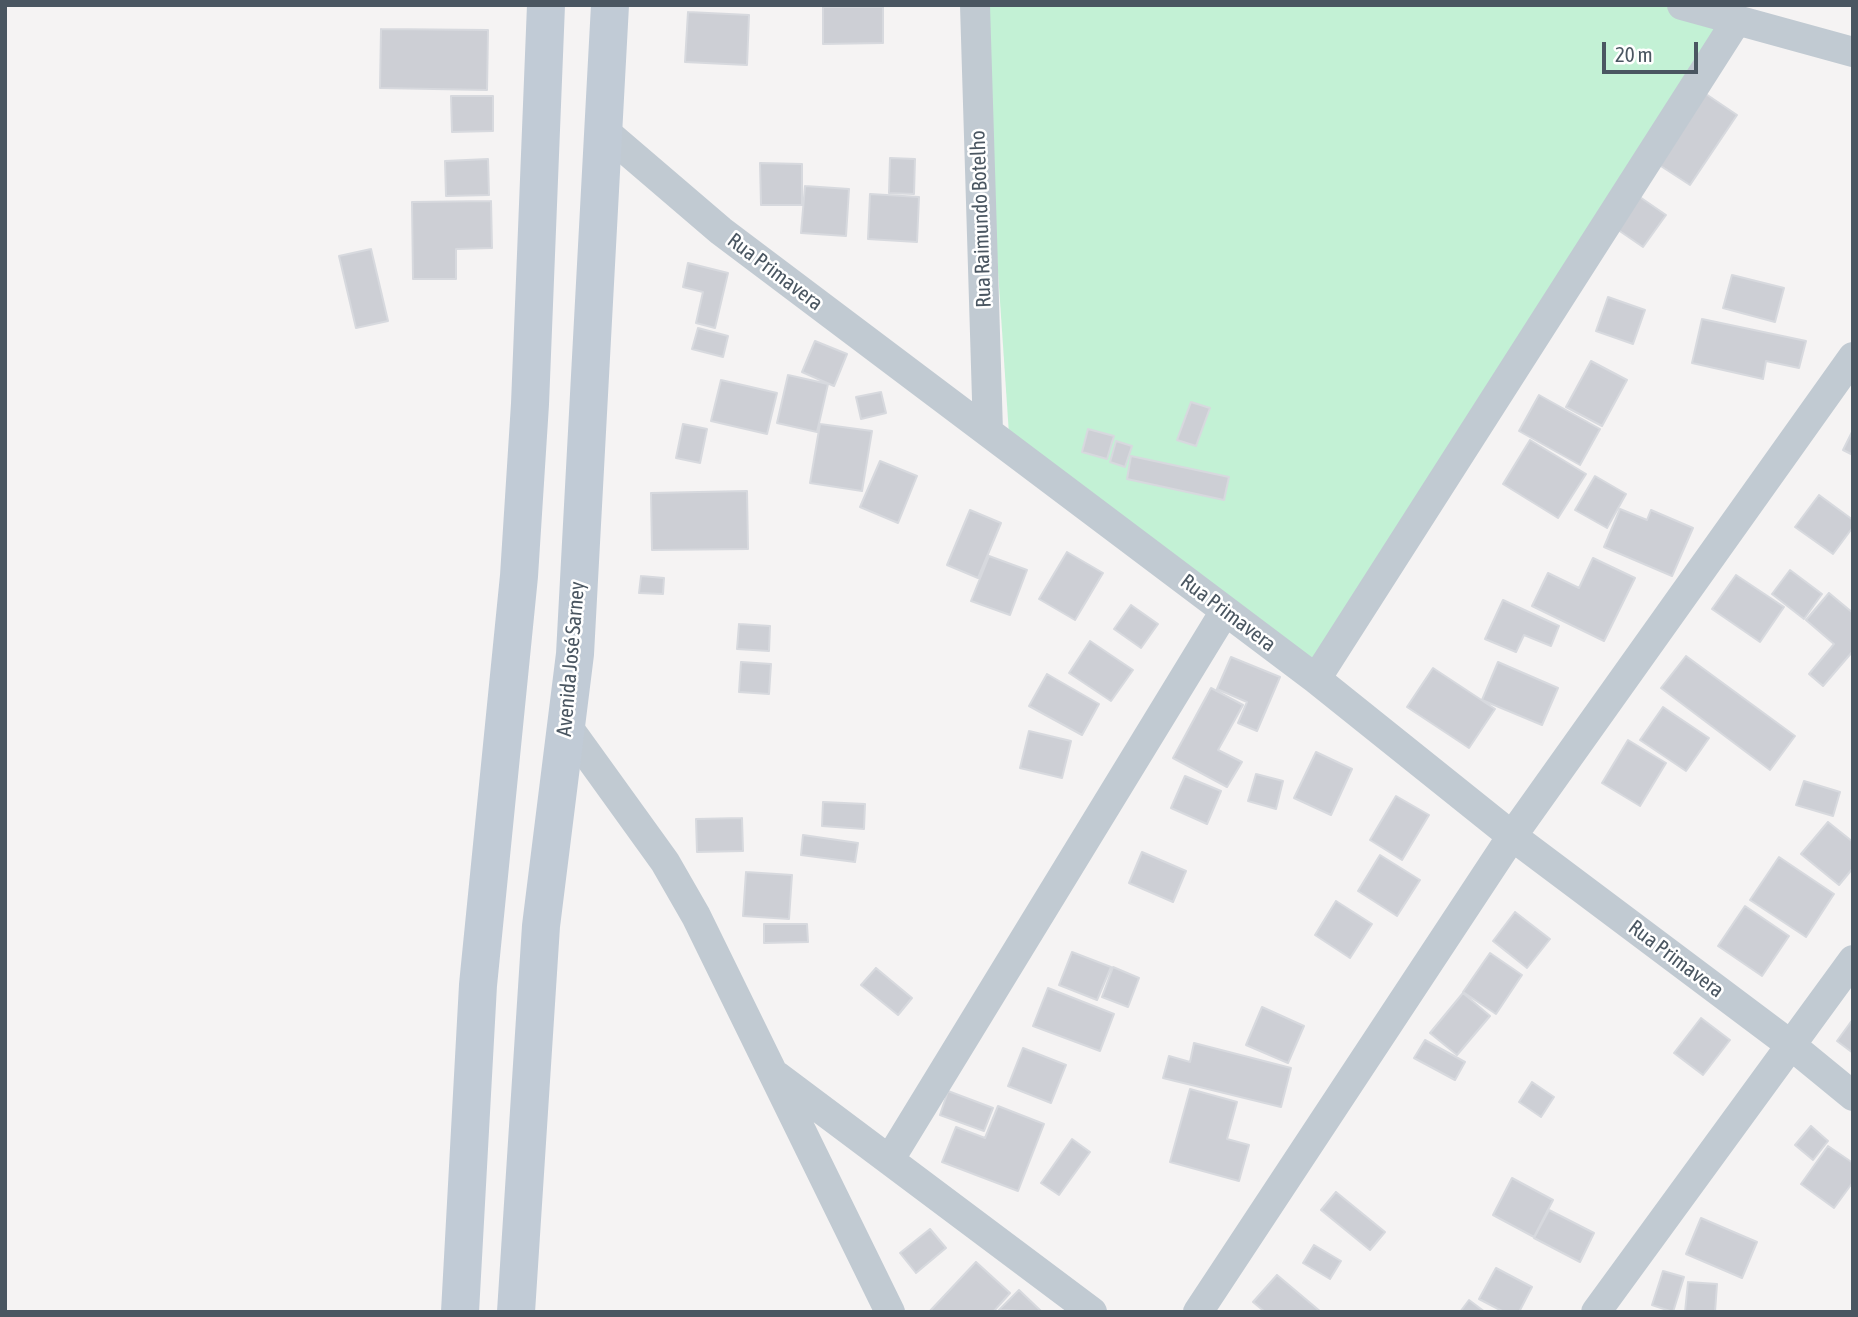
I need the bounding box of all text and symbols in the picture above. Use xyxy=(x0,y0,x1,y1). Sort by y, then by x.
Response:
scale bar xyxy=(1606,28,1702,72)
text: 20 m xyxy=(1615,42,1653,66)
street label: Rua Raimundo Botelho xyxy=(965,130,997,308)
street label: Rua Primavera xyxy=(722,228,828,316)
street label: Rua Primavera xyxy=(1175,569,1281,657)
street label: Avenida José Sarney xyxy=(552,581,590,737)
street label: Rua Primavera xyxy=(1623,915,1729,1003)

